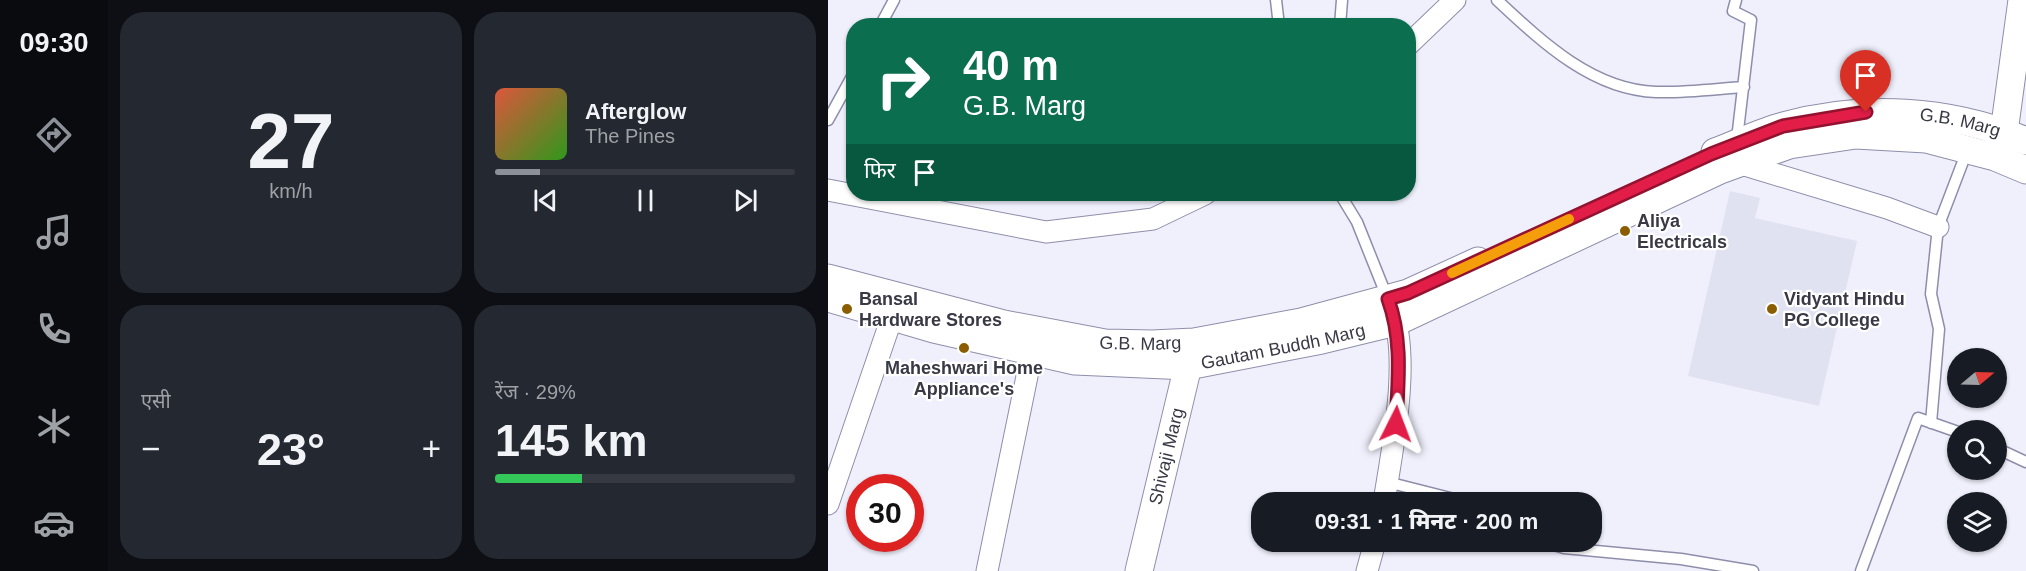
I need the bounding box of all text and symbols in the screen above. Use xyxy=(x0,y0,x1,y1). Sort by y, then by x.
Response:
text: 09:30 xyxy=(19,28,89,58)
icon: right xyxy=(864,42,942,120)
text: 40 m xyxy=(963,42,1059,89)
pin xyxy=(1840,50,1891,112)
icon: arrive xyxy=(1849,59,1882,92)
text: G.B. Marg xyxy=(963,91,1086,121)
text: 27 xyxy=(248,97,334,185)
text: Afterglow xyxy=(585,99,686,124)
street label: G.B. Marg xyxy=(1919,104,2003,141)
icon: directions xyxy=(33,114,75,156)
text: The Pines xyxy=(585,125,675,147)
icon: arrive xyxy=(908,156,941,189)
text: फिर xyxy=(864,158,896,183)
text: km/h xyxy=(269,180,313,202)
icon: previous xyxy=(529,184,562,217)
icon: pause xyxy=(629,184,662,217)
icon: next xyxy=(729,184,762,217)
icon: music xyxy=(33,211,75,253)
place label: Aliya Electricals xyxy=(1637,211,1727,252)
marker: Aliya Electricals xyxy=(1618,224,1632,238)
place label: Bansal Hardware Stores xyxy=(859,289,1002,330)
place label: Vidyant Hindu PG College xyxy=(1784,289,1905,330)
marker: Bansal Hardware Stores xyxy=(840,302,854,316)
marker: Vidyant Hindu PG College xyxy=(1765,302,1779,316)
icon: phone xyxy=(33,308,75,350)
street label: Gautam Buddh Marg xyxy=(1199,320,1367,373)
street label: G.B. Marg xyxy=(1099,333,1182,354)
marker: Maheshwari Home Appliance's xyxy=(957,341,971,355)
north arrow xyxy=(1947,348,2007,408)
map controls xyxy=(1947,348,2007,552)
place label: Maheshwari Home Appliance's xyxy=(885,358,1043,399)
text: रेंज · 29% xyxy=(495,381,576,403)
text: एसी xyxy=(141,390,171,412)
position arrow xyxy=(1364,392,1428,456)
icon: climate xyxy=(33,405,75,447)
street label: Shivaji Marg xyxy=(1145,406,1188,507)
text: 145 km xyxy=(495,415,648,466)
button: search xyxy=(1947,420,2007,480)
text: 23° xyxy=(257,424,325,475)
text: − xyxy=(141,430,160,467)
text: + xyxy=(422,430,441,467)
speed limit sign: 30 xyxy=(846,474,924,552)
button: layers xyxy=(1947,492,2007,552)
icon: car xyxy=(33,502,75,544)
text: 09:31 · 1 मिनट · 200 m xyxy=(1315,509,1538,534)

